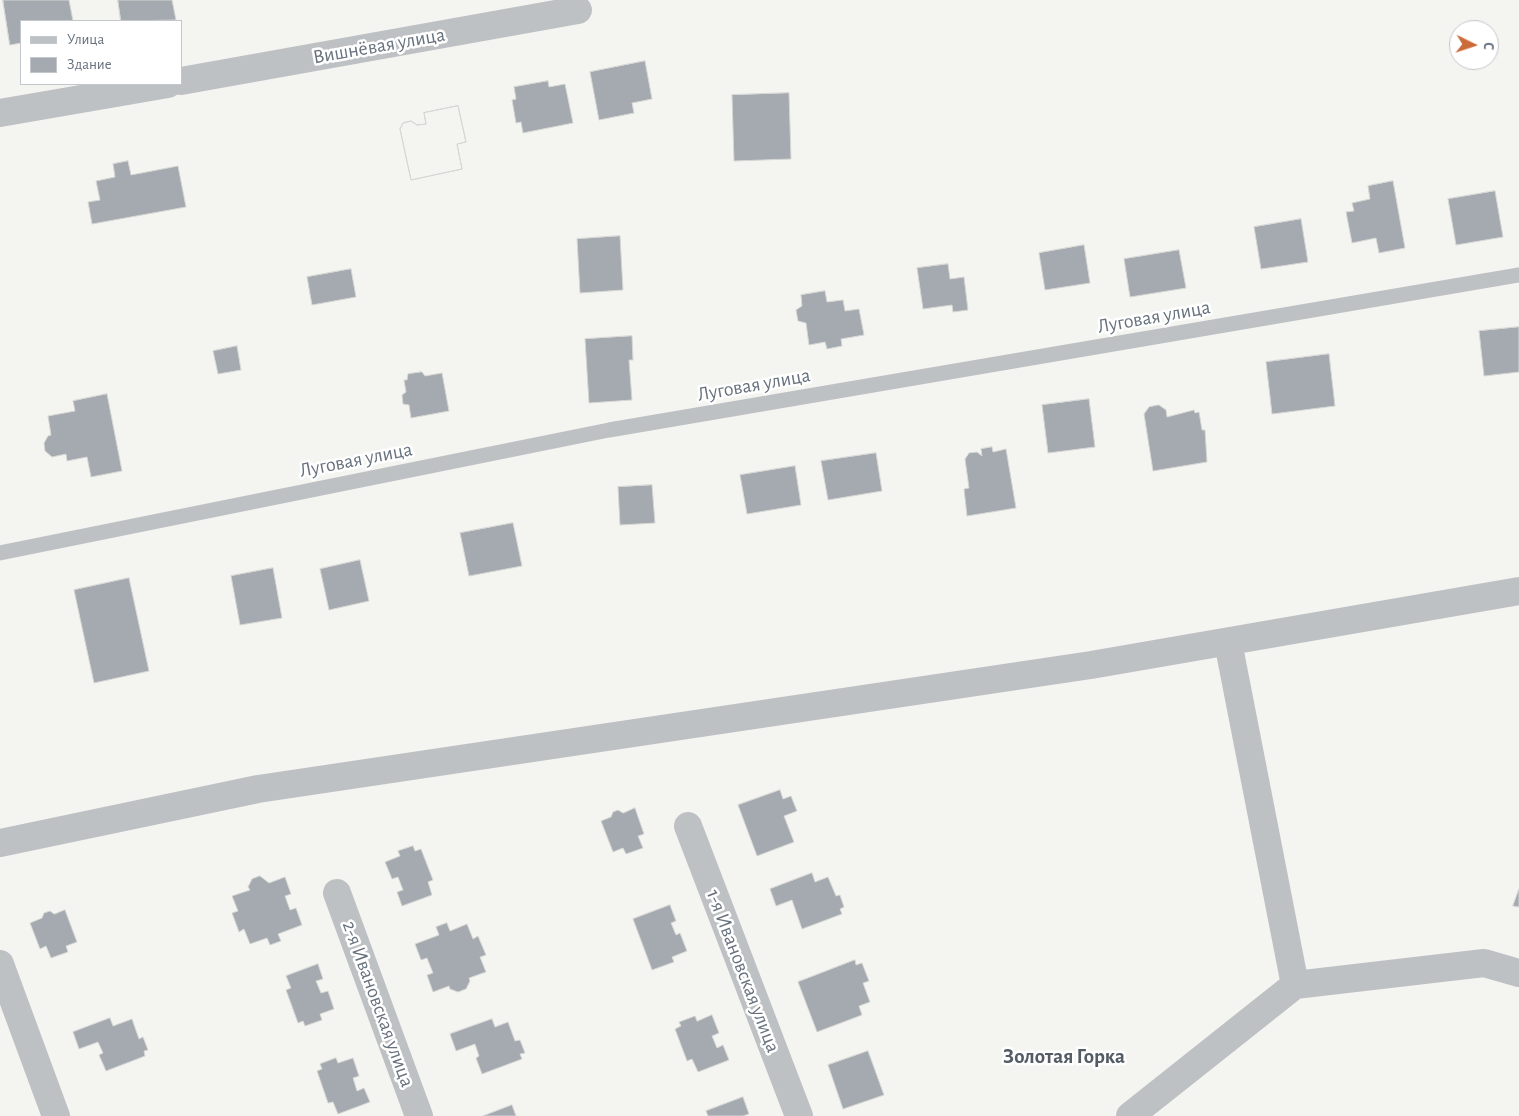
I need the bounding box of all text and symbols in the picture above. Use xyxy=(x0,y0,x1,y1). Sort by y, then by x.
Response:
legend xyxy=(20,20,182,85)
north arrow xyxy=(1449,20,1499,70)
street label: Вишнёвая улица xyxy=(311,23,447,69)
text: Улица xyxy=(67,32,104,47)
text: С xyxy=(1481,42,1495,50)
text: Здание xyxy=(67,57,112,72)
street label: Луговая улица xyxy=(1096,295,1212,339)
street label: Луговая улица xyxy=(696,363,812,407)
street label: Луговая улица xyxy=(298,437,414,483)
street label: 1-я Ивановская улица xyxy=(701,886,785,1056)
street label: 2-я Ивановская улица xyxy=(337,918,419,1090)
district label: Золотая Горка xyxy=(1003,1044,1125,1070)

